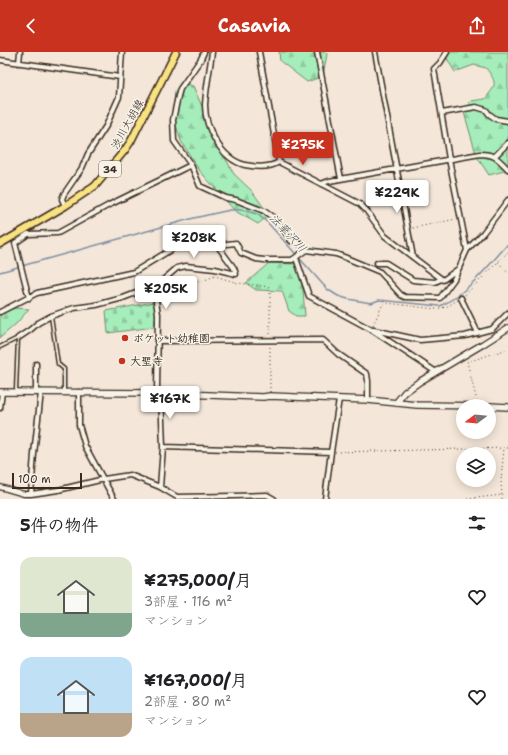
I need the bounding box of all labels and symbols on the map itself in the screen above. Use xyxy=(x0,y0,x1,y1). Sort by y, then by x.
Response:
street label: 渋川大胡線 xyxy=(108,97,147,152)
pin: ¥275K xyxy=(275,132,331,166)
road number: 34 xyxy=(99,161,121,177)
pin: ¥229K xyxy=(369,180,425,214)
water label: 法華沢川 xyxy=(266,210,310,256)
pin: ¥208K xyxy=(166,225,222,259)
pin: ¥205K xyxy=(138,276,194,310)
place label: ポケット幼稚園 xyxy=(133,331,210,346)
marker: ポケット幼稚園 xyxy=(120,333,130,343)
place label: 大聖寺 xyxy=(130,354,163,369)
marker: 大聖寺 xyxy=(117,356,127,366)
pin: ¥167K xyxy=(142,386,198,420)
north arrow xyxy=(456,399,496,439)
scale bar xyxy=(12,471,82,490)

